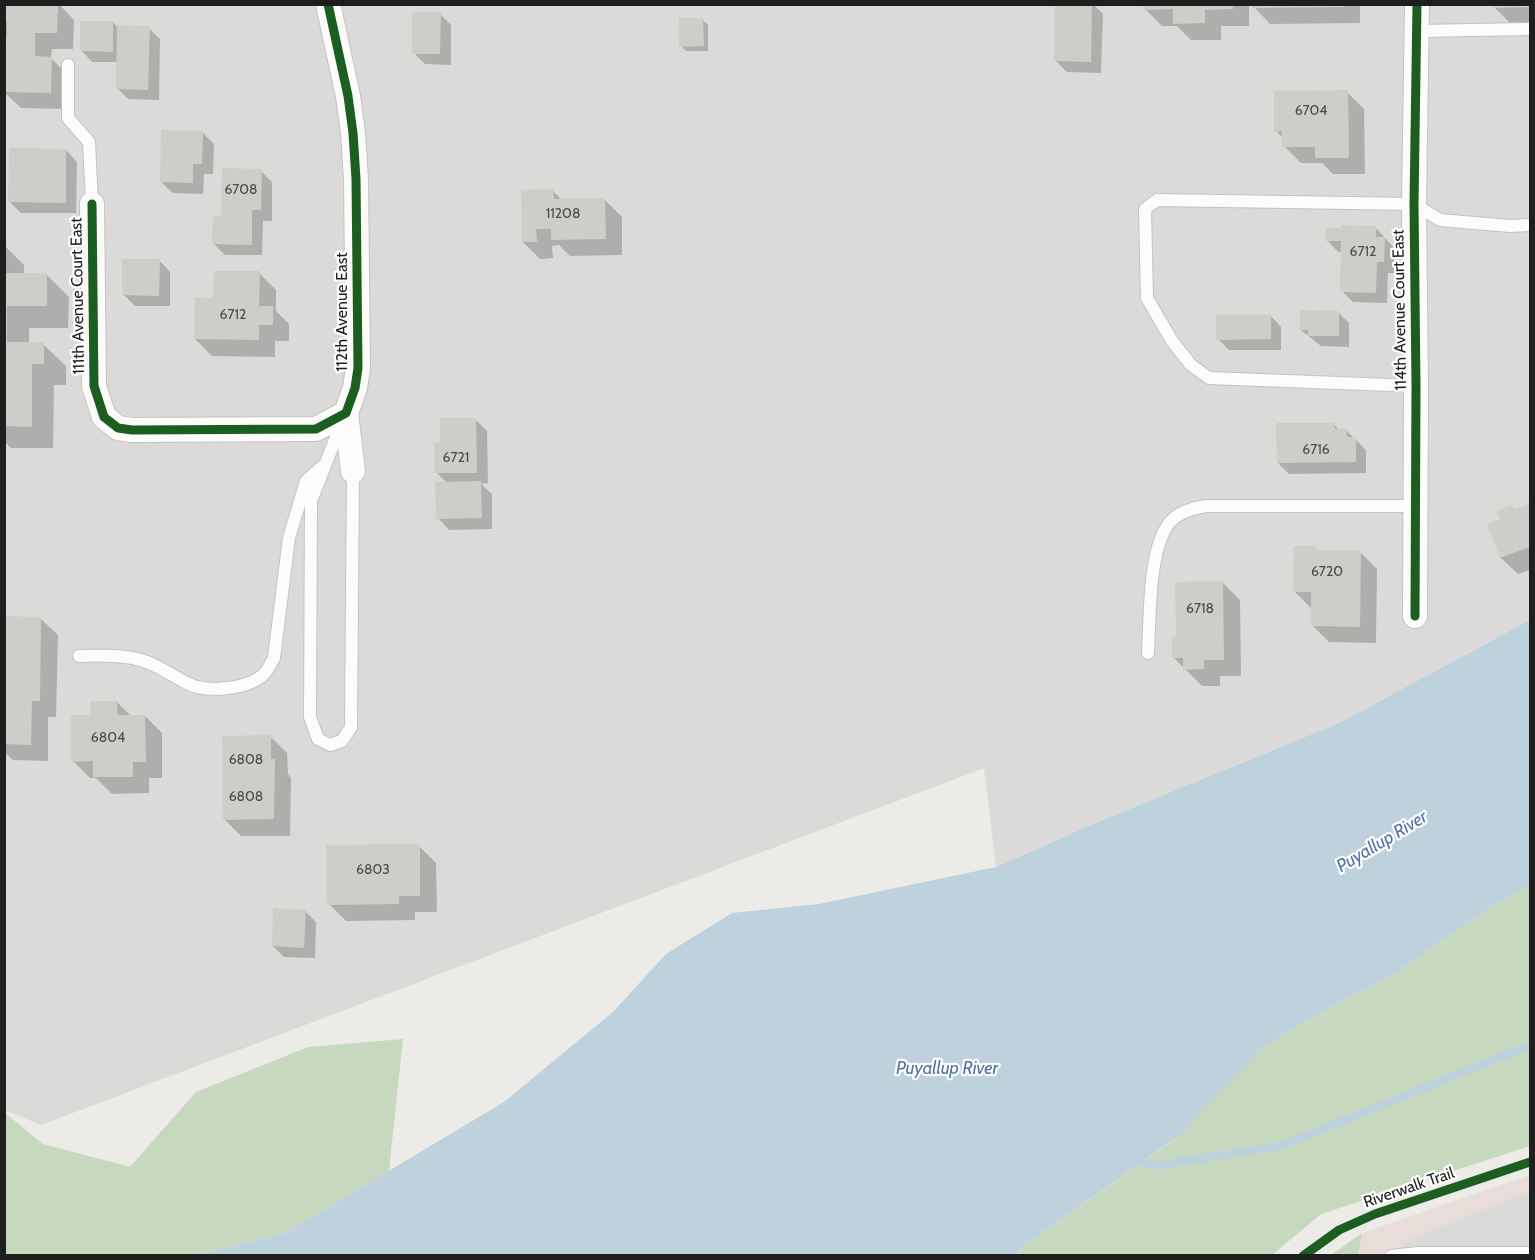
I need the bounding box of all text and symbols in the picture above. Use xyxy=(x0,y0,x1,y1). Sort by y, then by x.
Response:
house number: 6704 xyxy=(1295,103,1327,119)
house number: 6708 xyxy=(224,182,258,198)
house number: 11208 xyxy=(546,206,580,222)
street label: 111th Avenue Court East xyxy=(67,217,89,375)
street label: 114th Avenue Court East xyxy=(1389,229,1411,391)
house number: 6712 xyxy=(1350,244,1376,260)
street label: 112th Avenue East xyxy=(332,252,352,372)
house number: 6712 xyxy=(220,307,246,323)
house number: 6716 xyxy=(1302,442,1330,458)
house number: 6721 xyxy=(443,450,469,466)
house number: 6720 xyxy=(1311,564,1343,580)
house number: 6718 xyxy=(1186,601,1214,617)
house number: 6804 xyxy=(91,730,125,746)
house number: 6808 xyxy=(229,752,263,768)
house number: 6808 xyxy=(229,789,263,805)
water label: Puyallup River xyxy=(1333,806,1431,878)
house number: 6803 xyxy=(356,862,390,878)
water label: Puyallup River xyxy=(896,1058,998,1080)
street label: Riverwalk Trail xyxy=(1361,1164,1457,1212)

